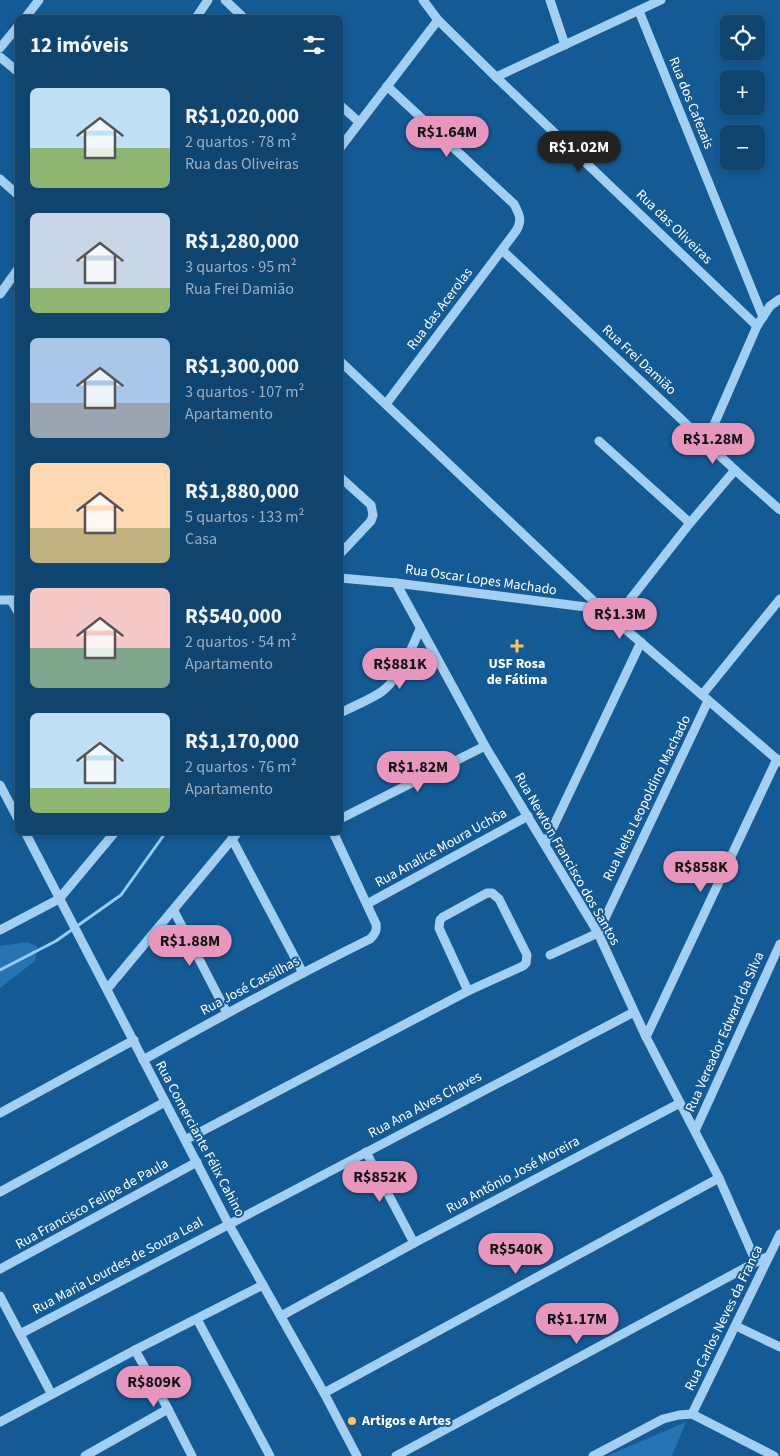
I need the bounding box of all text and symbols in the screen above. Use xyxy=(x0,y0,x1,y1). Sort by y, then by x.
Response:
map controls xyxy=(720,15,765,170)
button: locate xyxy=(720,15,765,60)
text: 12 imóveis xyxy=(30,30,128,60)
icon: filters xyxy=(300,31,328,59)
street label: Rua dos Cafezais xyxy=(663,54,719,152)
button: + xyxy=(720,70,765,115)
text: R$1,020,000 xyxy=(185,101,299,131)
icon: home xyxy=(70,108,130,168)
pin: R$1.64M xyxy=(401,116,493,158)
text: R$1.64M xyxy=(417,121,477,143)
button: − xyxy=(720,125,765,170)
pin: R$1.02M xyxy=(533,130,625,173)
text: 2 quartos · 78 m² xyxy=(185,131,297,153)
text: R$1.02M xyxy=(549,136,609,158)
text: Rua das Oliveiras xyxy=(185,153,299,175)
street label: Rua das Oliveiras xyxy=(631,185,717,269)
text: R$1,280,000 xyxy=(185,226,299,256)
icon: home xyxy=(70,233,130,293)
text: 3 quartos · 95 m² xyxy=(185,256,297,278)
street label: Rua das Acerolas xyxy=(402,264,478,354)
text: Rua Frei Damião xyxy=(185,278,294,300)
street label: Rua Frei Damião xyxy=(597,320,681,400)
text: R$1,300,000 xyxy=(185,351,299,381)
icon: home xyxy=(70,358,130,418)
text: 3 quartos · 107 m² xyxy=(185,381,304,403)
text: Apartamento xyxy=(185,403,273,425)
pin: R$1.28M xyxy=(667,422,759,465)
text: R$1.28M xyxy=(683,428,743,450)
text: R$1,880,000 xyxy=(185,476,299,506)
icon: home xyxy=(70,483,130,543)
text: 5 quartos · 133 m² xyxy=(185,506,304,528)
text: Casa xyxy=(185,528,217,550)
street label: Rua Oscar Lopes Machado xyxy=(404,559,558,601)
pin: R$1.3M xyxy=(579,598,661,640)
text: R$540,000 xyxy=(185,601,282,631)
text: R$1.3M xyxy=(594,603,646,625)
icon: home xyxy=(70,608,130,668)
text: 2 quartos · 54 m² xyxy=(185,631,297,653)
marker: USF Rosa de Fátima xyxy=(510,639,524,653)
pin: R$881K xyxy=(359,648,441,690)
text: Apartamento xyxy=(185,653,273,675)
text: R$881K xyxy=(373,653,427,675)
place label: USF Rosa de Fátima xyxy=(487,654,547,690)
street label: Rua Nelta Leopoldino Machado xyxy=(598,712,696,884)
text: R$1,170,000 xyxy=(185,726,299,756)
icon: home xyxy=(70,733,130,793)
pin: R$1.82M xyxy=(372,750,464,793)
text: 2 quartos · 76 m² xyxy=(185,756,297,778)
text: R$1.82M xyxy=(388,756,448,778)
street label: Rua Newton Francisco dos Santos xyxy=(509,769,625,949)
text: Apartamento xyxy=(185,778,273,800)
street label: Rua Analice Moura Uchôa xyxy=(371,803,511,893)
pin: R$858K xyxy=(660,850,742,893)
text: R$858K xyxy=(674,856,728,878)
pin: R$1.88M xyxy=(144,924,236,967)
text: R$1.88M xyxy=(160,930,220,952)
street label: Rua Vereador Edward da Silva xyxy=(681,949,769,1115)
street label: Rua José Cassilhas xyxy=(197,951,303,1021)
street label: Rua Comerciante Félix Cahino xyxy=(150,1057,250,1221)
street label: Rua Ana Alves Chaves xyxy=(365,1067,485,1143)
street label: Rua Antônio José Moreira xyxy=(443,1131,583,1219)
street label: Rua Francisco Felipe de Paula xyxy=(12,1154,172,1254)
pin: R$852K xyxy=(339,1160,421,1203)
text: R$852K xyxy=(353,1166,407,1188)
street label: Rua Maria Lourdes de Souza Leal xyxy=(29,1212,207,1320)
pin: R$540K xyxy=(475,1232,557,1275)
text: R$540K xyxy=(489,1238,543,1260)
street label: Rua Carlos Neves da Franca xyxy=(680,1242,768,1394)
pin: R$1.17M xyxy=(531,1302,623,1345)
text: R$1.17M xyxy=(547,1308,607,1330)
pin: R$809K xyxy=(113,1366,195,1408)
text: R$809K xyxy=(127,1371,181,1393)
place label: Artigos e Artes xyxy=(361,1411,451,1431)
marker: Artigos e Artes xyxy=(346,1415,358,1427)

